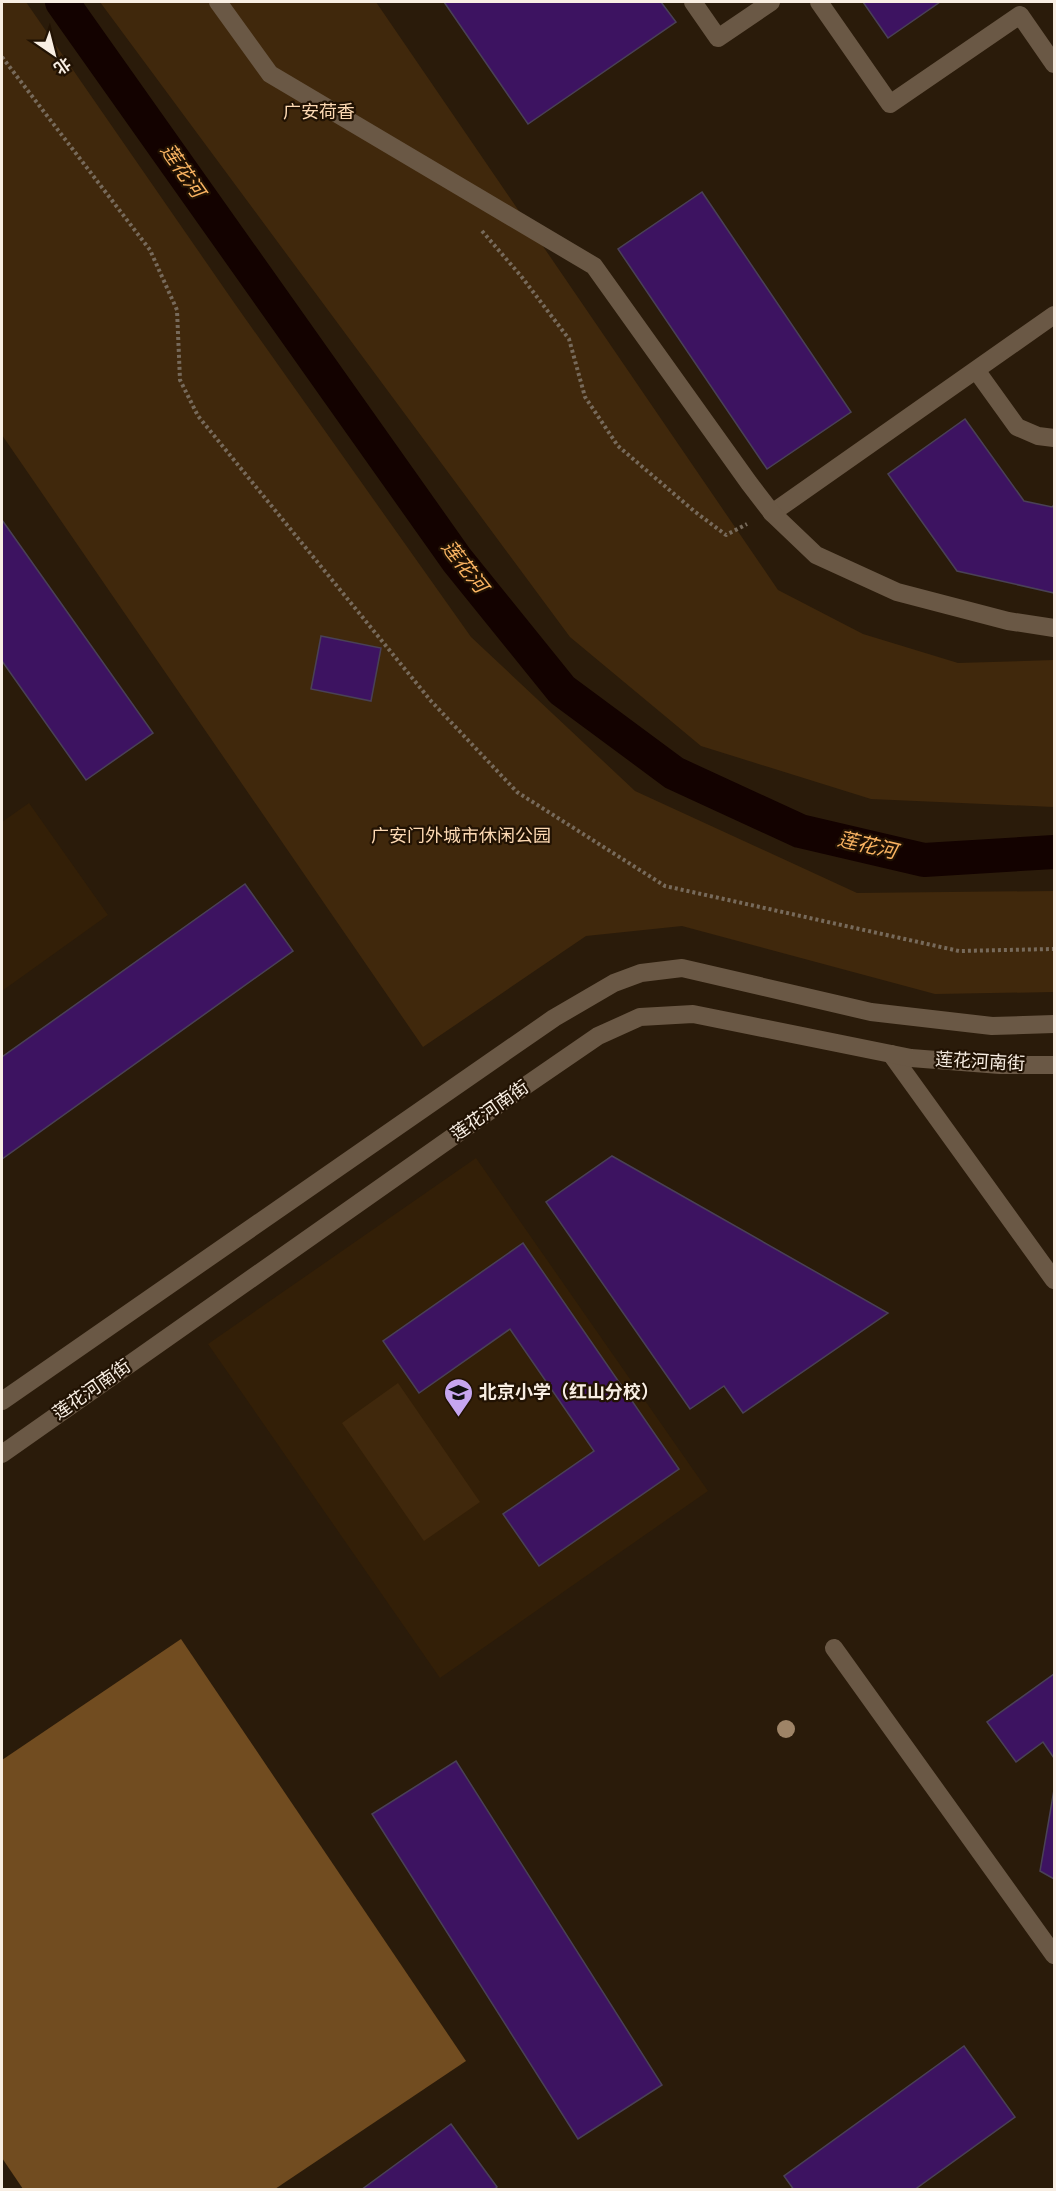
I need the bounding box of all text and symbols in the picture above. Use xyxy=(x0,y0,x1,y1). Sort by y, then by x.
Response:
north arrow xyxy=(24,24,84,84)
text: 北 xyxy=(50,53,74,77)
park label: 广安荷香 xyxy=(283,102,355,123)
water label: 莲花河 xyxy=(155,140,211,206)
water label: 莲花河 xyxy=(436,536,494,601)
park label: 广安门外城市休闲公园 xyxy=(371,826,551,847)
water label: 莲花河 xyxy=(835,828,903,865)
street label: 莲花河南街 xyxy=(935,1049,1025,1075)
street label: 莲花河南街 xyxy=(447,1077,533,1145)
street label: 莲花河南街 xyxy=(49,1356,135,1424)
school or university icon: 北京小学（红山分校） xyxy=(442,1376,474,1418)
place label: 北京小学（红山分校） xyxy=(479,1382,659,1403)

